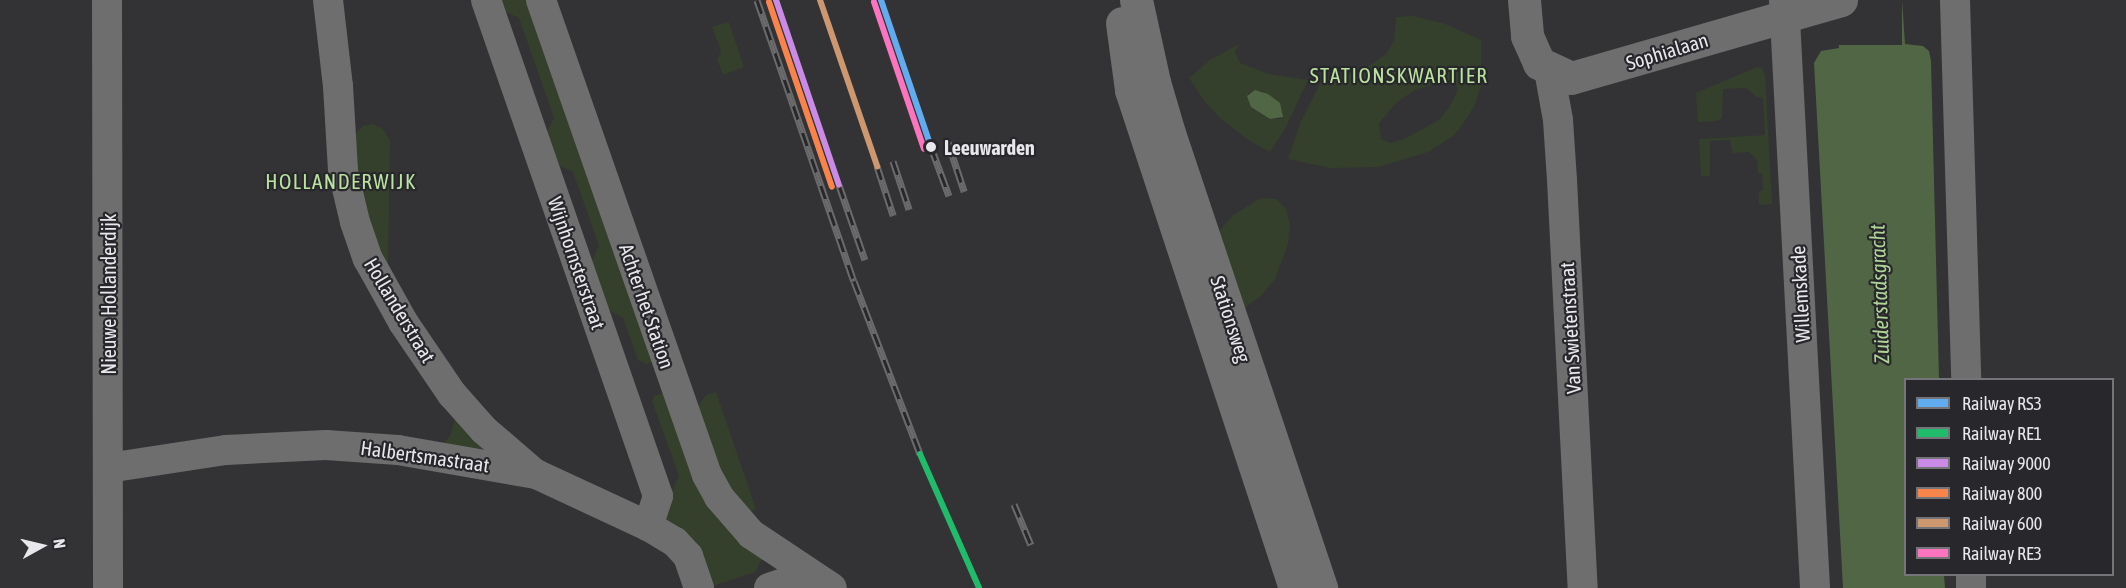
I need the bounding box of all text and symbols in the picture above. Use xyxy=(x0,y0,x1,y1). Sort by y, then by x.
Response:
street label: Sophialaan xyxy=(1623,27,1711,75)
district label: STATIONSKWARTIER xyxy=(1310,62,1488,88)
place label: Leeuwarden xyxy=(944,135,1035,159)
marker: Leeuwarden xyxy=(922,138,940,156)
district label: HOLLANDERWIJK xyxy=(265,168,417,194)
street label: Wijnhornsterstraat xyxy=(543,194,611,332)
street label: Nieuwe Hollanderdijk xyxy=(96,213,120,375)
water label: Zuiderstadsgracht xyxy=(1864,224,1894,364)
street label: Achter het Station xyxy=(614,240,680,372)
street label: Willemskade xyxy=(1785,245,1815,343)
street label: Hollanderstraat xyxy=(359,253,441,367)
street label: Van Swietenstraat xyxy=(1555,262,1585,394)
street label: Stationsweg xyxy=(1206,273,1256,365)
legend xyxy=(1904,378,2114,576)
text: Railway RS3 xyxy=(1962,393,2042,414)
text: Railway RE1 xyxy=(1962,423,2042,444)
street label: Halbertsmastraat xyxy=(359,435,491,477)
text: Railway 9000 xyxy=(1962,453,2051,474)
text: Railway 800 xyxy=(1962,483,2042,504)
text: Railway 600 xyxy=(1962,513,2042,534)
north arrow xyxy=(12,516,72,576)
text: N xyxy=(50,538,69,549)
text: Railway RE3 xyxy=(1962,543,2042,564)

